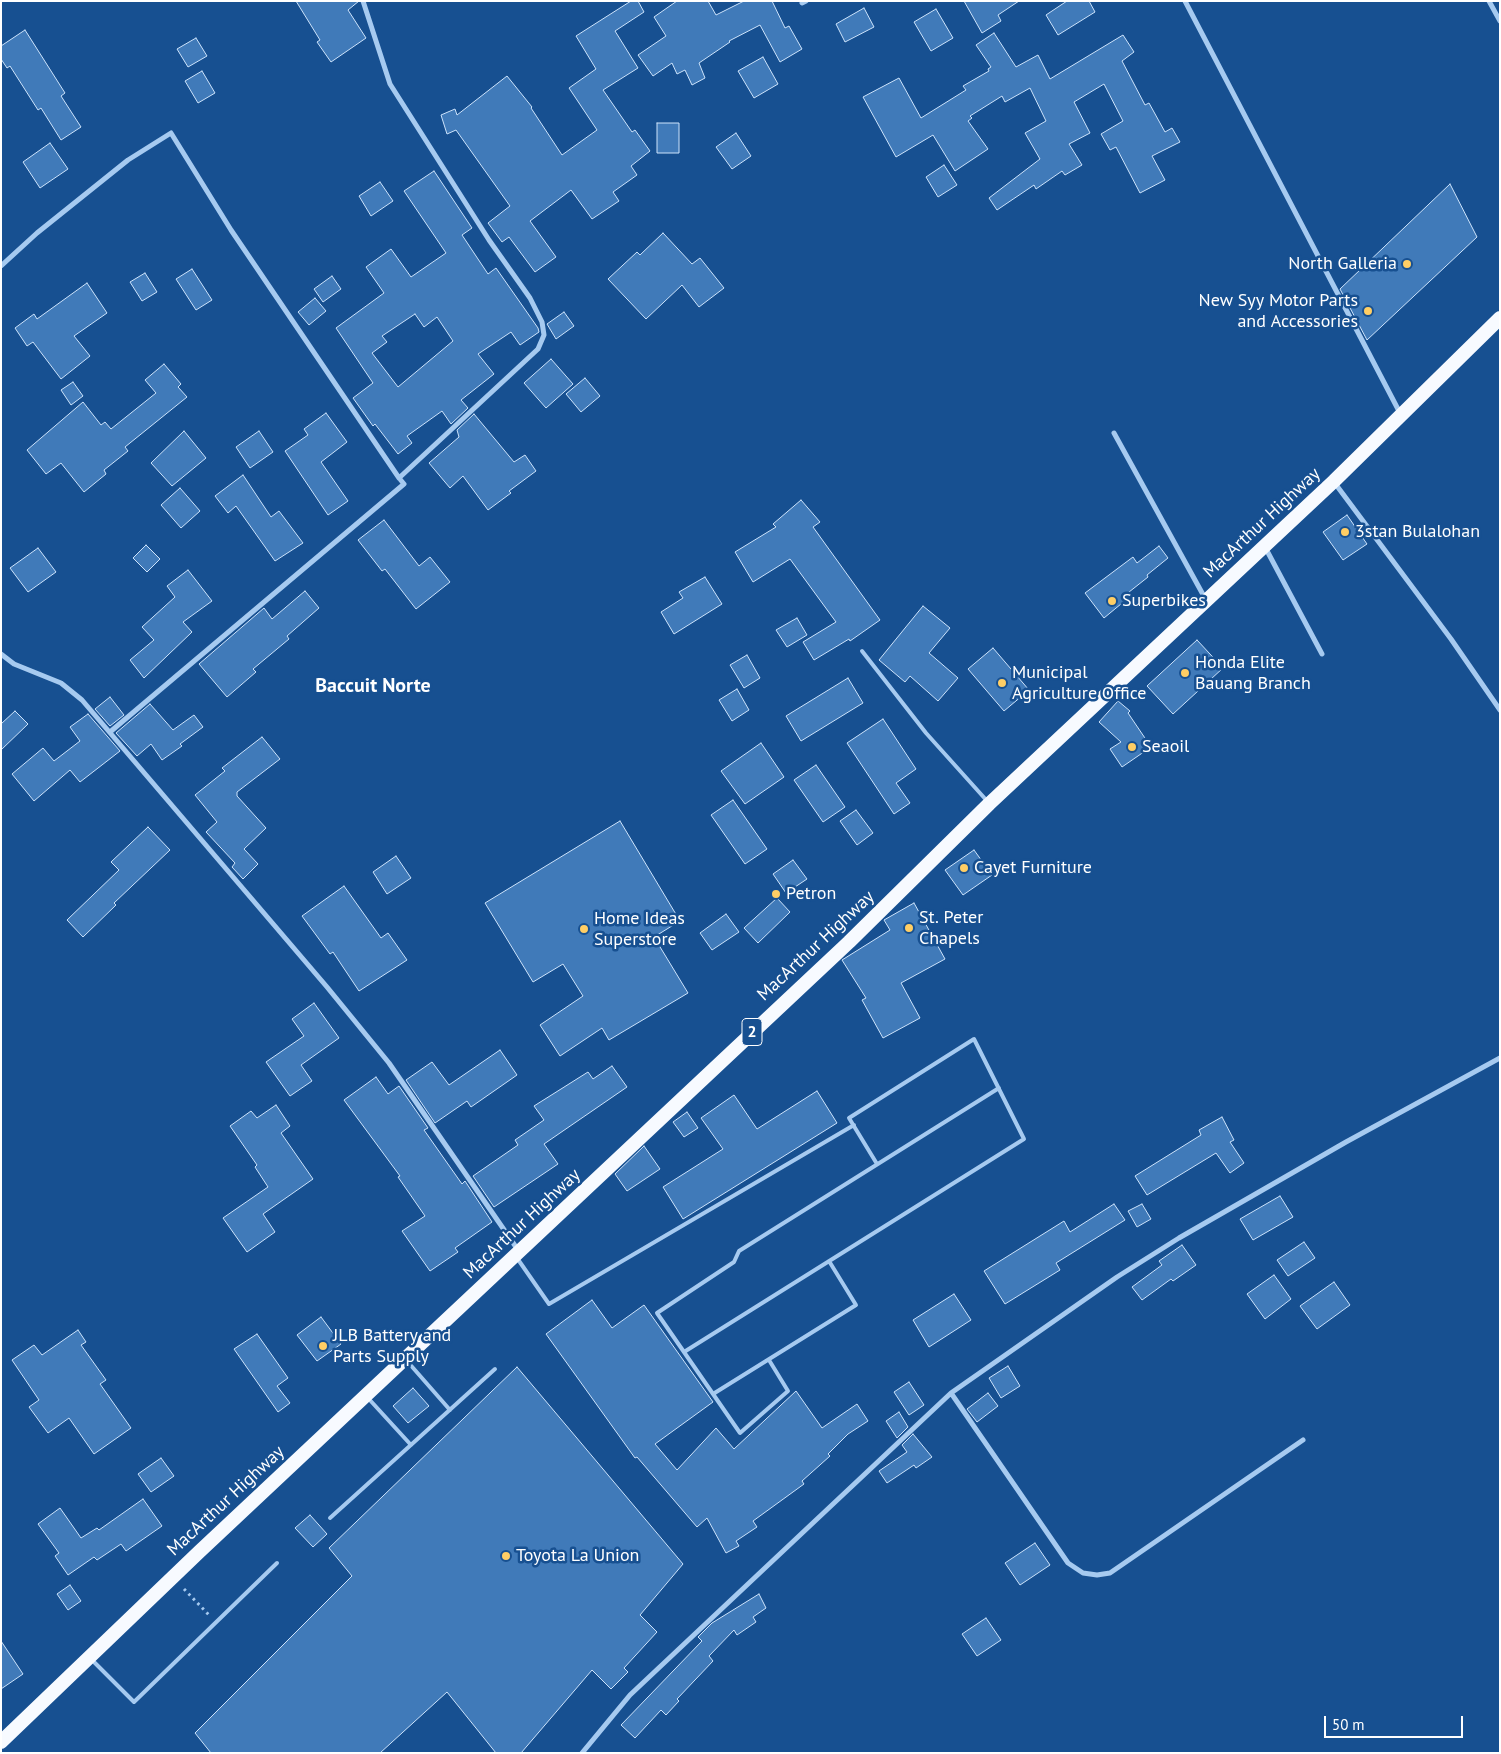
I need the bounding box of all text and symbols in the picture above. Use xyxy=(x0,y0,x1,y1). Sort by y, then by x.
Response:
place label: North Galleria xyxy=(1288,253,1397,275)
marker: North Galleria xyxy=(1401,258,1413,270)
place label: New Syy Motor Parts and Accessories xyxy=(1199,290,1358,332)
marker: New Syy Motor Parts and Accessories xyxy=(1362,305,1374,317)
street label: MacArthur Highway xyxy=(1199,463,1325,583)
place label: 3stan Bulalohan xyxy=(1355,521,1480,543)
marker: 3stan Bulalohan xyxy=(1339,526,1351,538)
place label: Superbikes xyxy=(1122,590,1206,612)
marker: Superbikes xyxy=(1106,595,1118,607)
place label: Honda Elite Bauang Branch xyxy=(1195,652,1311,694)
place label: Municipal Agriculture Office xyxy=(1012,662,1146,704)
marker: Honda Elite Bauang Branch xyxy=(1179,667,1191,679)
district label: Baccuit Norte xyxy=(315,674,431,698)
marker: Municipal Agriculture Office xyxy=(996,677,1008,689)
place label: Seaoil xyxy=(1142,736,1189,758)
marker: Seaoil xyxy=(1126,741,1138,753)
place label: Cayet Furniture xyxy=(974,857,1092,879)
marker: Cayet Furniture xyxy=(958,862,970,874)
place label: Petron xyxy=(786,883,836,905)
street label: MacArthur Highway xyxy=(753,886,879,1006)
marker: Petron xyxy=(770,888,782,900)
place label: St. Peter Chapels xyxy=(919,907,983,950)
place label: Home Ideas Superstore xyxy=(594,908,685,951)
marker: St. Peter Chapels xyxy=(903,922,915,934)
marker: Home Ideas Superstore xyxy=(578,923,590,935)
road number: 2 xyxy=(742,1019,762,1046)
street label: MacArthur Highway xyxy=(459,1164,585,1284)
place label: JLB Battery and Parts Supply xyxy=(333,1325,451,1368)
marker: JLB Battery and Parts Supply xyxy=(317,1340,329,1352)
street label: MacArthur Highway xyxy=(163,1441,289,1561)
place label: Toyota La Union xyxy=(516,1545,639,1567)
marker: Toyota La Union xyxy=(500,1550,512,1562)
scale bar xyxy=(1326,1706,1465,1738)
text: 50 m xyxy=(1332,1715,1365,1734)

